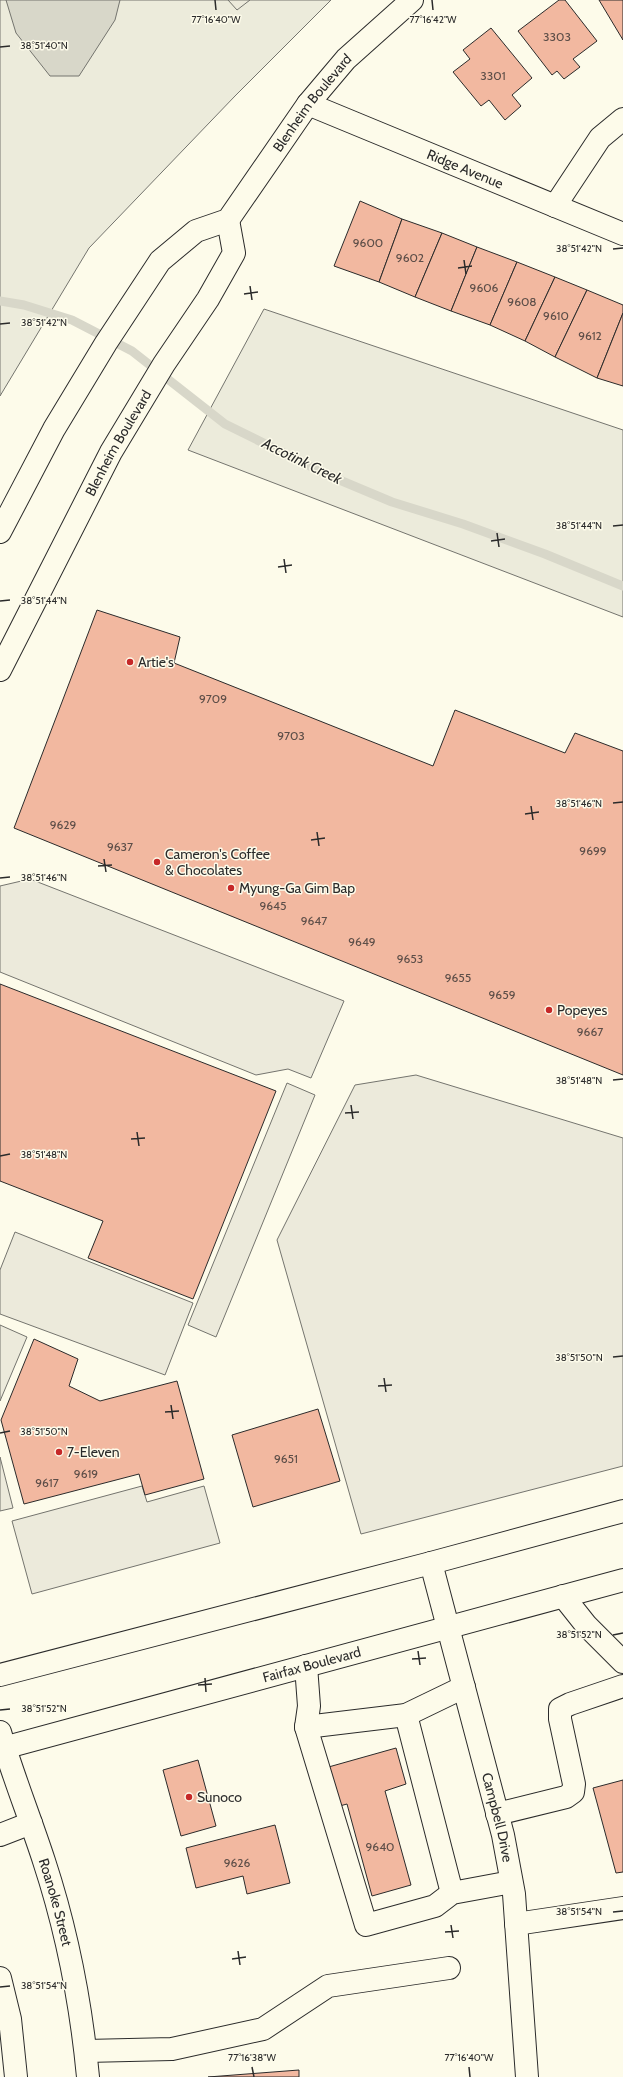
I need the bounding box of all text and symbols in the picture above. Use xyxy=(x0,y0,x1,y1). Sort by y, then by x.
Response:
text: 77°16'40"W xyxy=(192,13,241,26)
text: 77°16'42"W xyxy=(409,13,457,26)
house number: 3303 xyxy=(543,29,571,44)
text: 38°51'40"N xyxy=(20,39,68,52)
street label: Blenheim Boulevard xyxy=(269,50,355,155)
house number: 3301 xyxy=(480,68,506,83)
street label: Ridge Avenue xyxy=(424,145,506,193)
house number: 9600 xyxy=(353,235,383,250)
text: 38°51'42"N xyxy=(556,242,602,255)
house number: 9602 xyxy=(396,250,424,265)
house number: 9606 xyxy=(470,280,499,295)
house number: 9608 xyxy=(507,294,537,309)
house number: 9610 xyxy=(543,308,569,323)
text: 38°51'42"N xyxy=(21,316,67,329)
house number: 9612 xyxy=(578,328,602,343)
street label: Blenheim Boulevard xyxy=(81,387,155,499)
water label: Accotink Creek xyxy=(258,434,345,488)
text: 38°51'44"N xyxy=(556,519,602,532)
text: 38°51'44"N xyxy=(21,594,67,607)
place label: Artie's xyxy=(138,653,174,671)
marker: Artie's xyxy=(125,657,135,667)
house number: 9709 xyxy=(199,691,227,706)
house number: 9703 xyxy=(277,728,305,743)
text: 38°51'46"N xyxy=(556,797,602,810)
house number: 9629 xyxy=(50,817,77,832)
house number: 9637 xyxy=(107,839,133,854)
house number: 9699 xyxy=(579,843,607,858)
place label: Cameron's Coffee & Chocolates xyxy=(165,845,270,879)
marker: Cameron's Coffee & Chocolates xyxy=(152,857,162,867)
text: 38°51'46"N xyxy=(21,871,67,884)
place label: Myung-Ga Gim Bap xyxy=(239,879,355,897)
marker: Myung-Ga Gim Bap xyxy=(226,883,236,893)
house number: 9645 xyxy=(259,898,287,913)
house number: 9647 xyxy=(301,913,327,928)
house number: 9649 xyxy=(348,934,376,949)
house number: 9653 xyxy=(397,951,423,966)
house number: 9655 xyxy=(445,970,471,985)
house number: 9659 xyxy=(489,987,516,1002)
place label: Popeyes xyxy=(557,1001,608,1019)
marker: Popeyes xyxy=(544,1005,554,1015)
house number: 9667 xyxy=(577,1024,603,1039)
text: 38°51'48"N xyxy=(556,1074,602,1087)
text: 38°51'48"N xyxy=(21,1148,67,1161)
text: 38°51'50"N xyxy=(555,1351,603,1364)
text: 38°51'50"N xyxy=(20,1425,68,1438)
place label: 7-Eleven xyxy=(67,1443,120,1461)
marker: 7-Eleven xyxy=(54,1447,64,1457)
house number: 9651 xyxy=(274,1451,298,1466)
house number: 9619 xyxy=(74,1466,98,1481)
house number: 9617 xyxy=(35,1475,59,1490)
text: 38°51'52"N xyxy=(556,1628,602,1641)
street label: Fairfax Boulevard xyxy=(261,1643,363,1686)
text: 38°51'52"N xyxy=(21,1702,67,1715)
street label: Campbell Drive xyxy=(478,1771,517,1864)
place label: Sunoco xyxy=(197,1788,242,1806)
marker: Sunoco xyxy=(184,1792,194,1802)
house number: 9640 xyxy=(366,1839,394,1854)
house number: 9626 xyxy=(224,1855,251,1870)
street label: Roanoke Street xyxy=(35,1856,76,1948)
text: 38°51'54"N xyxy=(556,1905,602,1918)
text: 38°51'54"N xyxy=(21,1979,67,1992)
text: 77°16'38"W xyxy=(228,2051,276,2064)
text: 77°16'40"W xyxy=(445,2051,494,2064)

